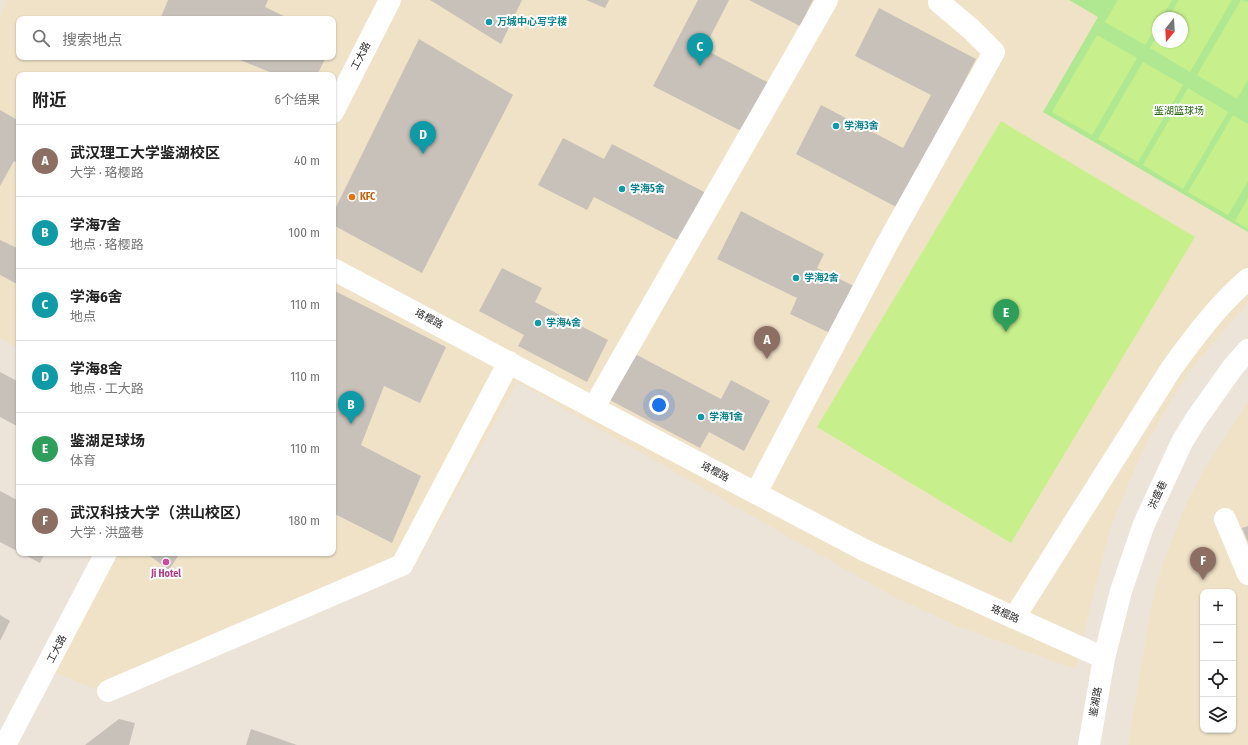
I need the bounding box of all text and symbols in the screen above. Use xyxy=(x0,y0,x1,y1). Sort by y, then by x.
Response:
north arrow xyxy=(1152,12,1188,48)
place label: 万城中心写字楼 xyxy=(497,15,567,28)
search box xyxy=(16,16,336,60)
marker: 万城中心写字楼 xyxy=(484,17,494,27)
icon: search xyxy=(30,27,52,49)
text: 搜索地点 xyxy=(62,31,122,49)
pin: C xyxy=(687,33,713,66)
street label: 工大路 xyxy=(349,40,373,72)
text: 附近 xyxy=(32,90,66,111)
text: 6个结果 xyxy=(275,92,320,107)
park label: 鉴湖篮球场 xyxy=(1154,105,1204,117)
place label: 学海3舍 xyxy=(844,120,879,132)
pin: D xyxy=(410,121,436,154)
marker: 学海3舍 xyxy=(831,121,841,131)
text: 武汉理工大学鉴湖校区 xyxy=(70,144,220,162)
text: A xyxy=(41,153,49,168)
text: 40 m xyxy=(294,153,320,168)
text: 大学 · 珞樱路 xyxy=(70,165,144,180)
place label: 学海5舍 xyxy=(630,183,665,195)
marker: 学海5舍 xyxy=(617,184,627,194)
place label: KFC xyxy=(360,191,376,203)
marker: KFC xyxy=(347,192,357,202)
text: 学海7舍 xyxy=(70,216,121,234)
text: B xyxy=(41,225,49,240)
text: 100 m xyxy=(288,225,320,240)
text: 地点 · 珞樱路 xyxy=(70,237,144,252)
place label: 学海2舍 xyxy=(804,272,839,284)
marker: 学海2舍 xyxy=(791,273,801,283)
text: 学海6舍 xyxy=(70,288,123,306)
text: C xyxy=(42,297,48,312)
text: 110 m xyxy=(290,297,320,312)
pin: E xyxy=(993,299,1019,332)
street label: 珞樱路 xyxy=(413,307,445,331)
text: 地点 xyxy=(70,309,96,324)
place label: 学海4舍 xyxy=(546,317,581,329)
marker: 学海4舍 xyxy=(533,318,543,328)
pin: A xyxy=(754,326,780,359)
text: 学海8舍 xyxy=(70,360,123,378)
text: D xyxy=(41,369,49,384)
text: 110 m xyxy=(290,369,320,384)
text: 地点 · 工大路 xyxy=(70,381,144,396)
pin: B xyxy=(338,391,364,424)
your location xyxy=(649,395,669,415)
place label: 学海1舍 xyxy=(709,411,743,423)
marker: 学海1舍 xyxy=(696,412,706,422)
text: 鉴湖足球场 xyxy=(70,432,145,450)
text: E xyxy=(42,441,48,456)
text: 110 m xyxy=(290,441,320,456)
text: 体育 xyxy=(70,453,96,468)
street label: 珞樱路 xyxy=(699,460,731,484)
street label: 洪盛巷 xyxy=(1146,479,1170,511)
text: 武汉科技大学（洪山校区） xyxy=(70,504,250,522)
text: F xyxy=(42,513,48,528)
text: 180 m xyxy=(289,513,320,528)
text: 大学 · 洪盛巷 xyxy=(70,525,144,540)
pin: F xyxy=(1190,547,1216,580)
marker: Ji Hotel xyxy=(161,557,171,567)
place label: Ji Hotel xyxy=(150,568,181,580)
map controls xyxy=(1200,589,1236,733)
button: + xyxy=(1200,589,1236,625)
street label: 珞樱路 xyxy=(989,602,1021,626)
button: − xyxy=(1200,625,1236,661)
street label: 工大路 xyxy=(45,633,69,665)
button: locate xyxy=(1200,661,1236,697)
street label: 鉴湖路 xyxy=(1087,686,1105,718)
button: layers xyxy=(1200,697,1236,733)

